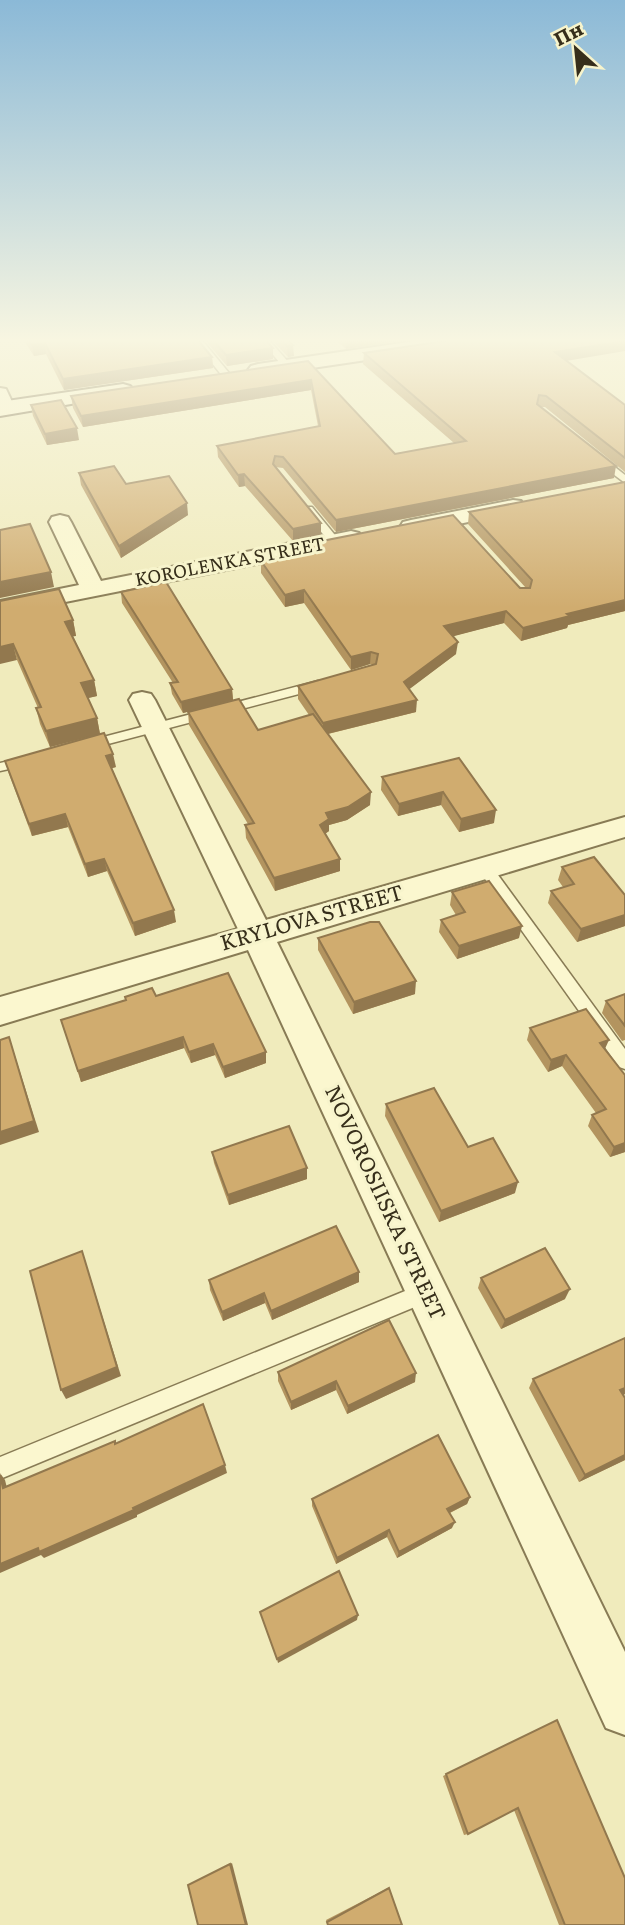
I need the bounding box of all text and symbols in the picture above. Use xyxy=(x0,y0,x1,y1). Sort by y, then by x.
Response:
north arrow xyxy=(541,14,611,84)
text: Пн xyxy=(548,14,587,52)
street label: KOROLENKA STREET xyxy=(132,529,327,592)
street label: KRYLOVA STREET xyxy=(216,875,407,957)
street label: NOVOROSIISKA STREET xyxy=(319,1079,455,1325)

